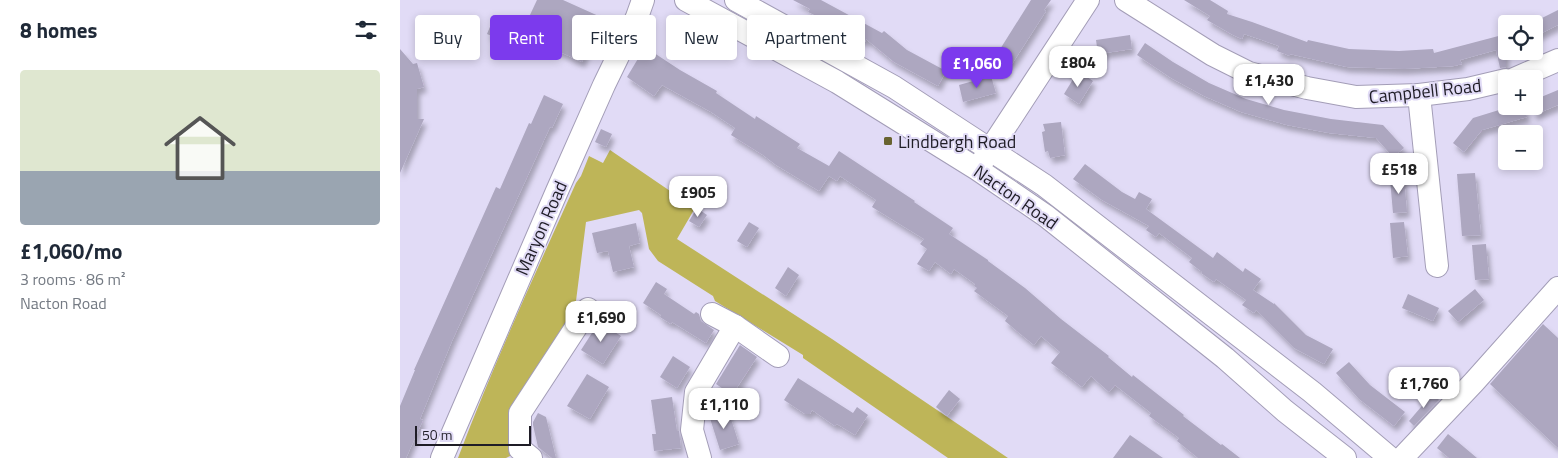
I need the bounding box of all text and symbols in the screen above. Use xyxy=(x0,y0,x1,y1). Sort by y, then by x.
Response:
text: 8 homes xyxy=(20,14,97,46)
chip: Buy xyxy=(415,15,480,60)
chip: Rent xyxy=(490,15,562,60)
chip: Filters xyxy=(572,15,656,60)
chip: New xyxy=(666,15,737,60)
chip: Apartment xyxy=(747,15,865,60)
map controls xyxy=(1498,15,1543,170)
button: locate xyxy=(1498,15,1543,60)
icon: filters xyxy=(352,16,380,44)
pin: £1,060 xyxy=(936,46,1018,89)
pin: £804 xyxy=(1048,46,1108,88)
text: £804 xyxy=(1060,50,1096,74)
text: £1,060 xyxy=(952,51,1002,75)
pin: £1,430 xyxy=(1228,64,1310,106)
text: £1,430 xyxy=(1244,68,1294,92)
button: + xyxy=(1498,70,1543,115)
street label: Campbell Road xyxy=(1367,72,1483,110)
icon: home xyxy=(155,103,245,193)
button: − xyxy=(1498,125,1543,170)
place label: Lindbergh Road xyxy=(898,128,1016,155)
marker: Lindbergh Road xyxy=(882,135,894,147)
pin: £518 xyxy=(1369,152,1429,195)
text: £518 xyxy=(1381,157,1417,181)
street label: Nacton Road xyxy=(968,158,1064,236)
street label: Maryon Road xyxy=(508,176,574,280)
pin: £905 xyxy=(668,176,728,218)
text: £905 xyxy=(680,180,716,204)
text: £1,060/mo xyxy=(20,235,122,267)
text: 3 rooms · 86 m² xyxy=(20,267,125,291)
text: Nacton Road xyxy=(20,291,107,315)
pin: £1,690 xyxy=(560,300,642,343)
text: £1,690 xyxy=(576,305,626,329)
pin: £1,760 xyxy=(1383,366,1465,409)
text: £1,760 xyxy=(1399,371,1449,395)
pin: £1,110 xyxy=(683,388,765,430)
text: £1,110 xyxy=(699,392,749,416)
scale bar xyxy=(415,423,531,446)
text: 50 m xyxy=(422,424,452,445)

